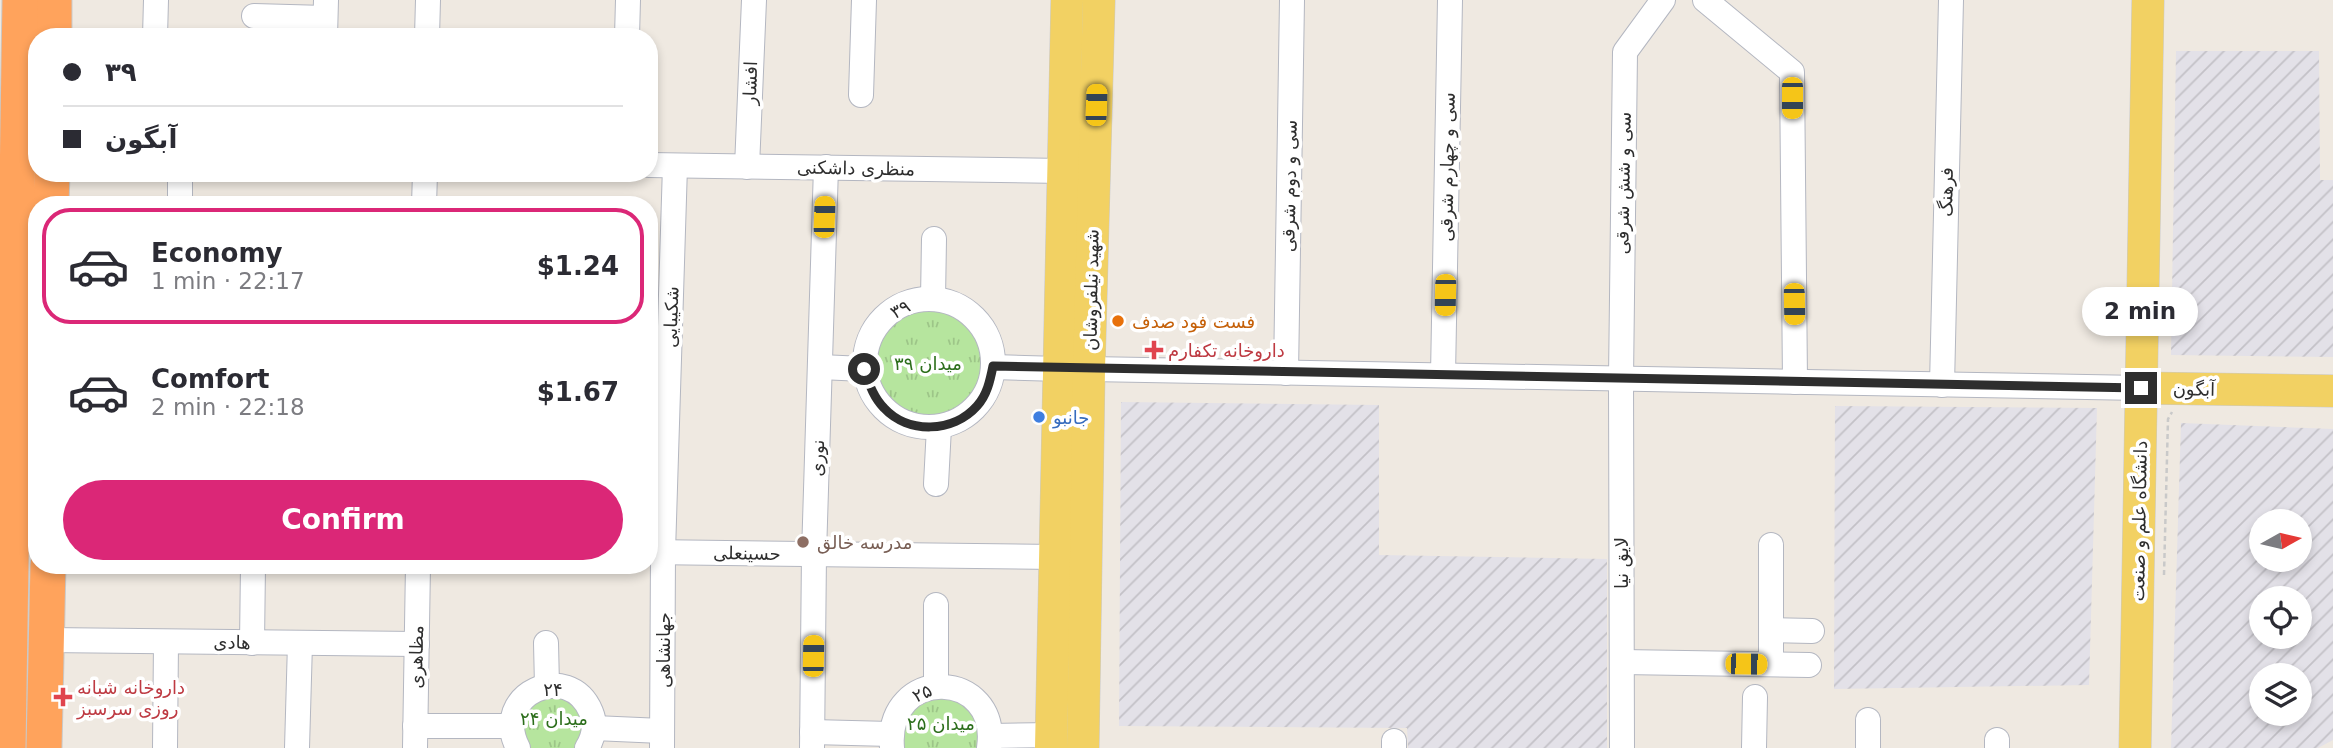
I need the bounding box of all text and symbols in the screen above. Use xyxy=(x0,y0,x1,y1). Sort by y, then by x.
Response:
text: ۳۹ xyxy=(105,57,137,87)
street label: افشار xyxy=(739,61,761,106)
car xyxy=(1782,77,1803,119)
car xyxy=(1085,84,1108,126)
street label: سی و چهارم شرقی xyxy=(1435,92,1460,242)
street label: سی و شش شرقی xyxy=(1611,112,1636,254)
street label: سی و دوم شرقی xyxy=(1277,120,1302,252)
text: آبگون xyxy=(105,124,177,154)
street label: منظری داشکنی xyxy=(797,156,915,181)
street label: فرهنگ xyxy=(1935,167,1958,217)
car xyxy=(813,196,836,238)
street label: شهید نیلفروشان xyxy=(1079,229,1104,351)
icon: car xyxy=(67,235,130,298)
text: Economy xyxy=(151,238,282,268)
text: $1.24 xyxy=(537,251,619,281)
text: 1 min · 22:17 xyxy=(151,268,305,294)
car xyxy=(1435,274,1456,316)
car xyxy=(1784,283,1805,325)
street label: شکیبایی xyxy=(659,286,683,348)
callout: 2 min xyxy=(2083,286,2199,336)
street label: ۳۹ xyxy=(886,295,914,323)
text: 2 min xyxy=(2104,298,2176,324)
place label: فست فود صدف xyxy=(1132,311,1255,333)
marker: فست فود صدف xyxy=(1110,313,1126,329)
place label: داروخانه تکفارم xyxy=(1168,340,1285,362)
marker: داروخانه تکفارم xyxy=(1146,342,1162,358)
route start xyxy=(848,353,880,385)
park label: میدان ۳۹ xyxy=(894,353,962,374)
icon: car xyxy=(67,361,130,424)
text: Comfort xyxy=(151,364,269,394)
route end xyxy=(2125,372,2157,404)
text: $1.67 xyxy=(537,377,619,407)
street label: آبگون xyxy=(2173,377,2216,401)
text: 2 min · 22:18 xyxy=(151,394,305,420)
place label: جانبو xyxy=(1052,407,1089,429)
marker: جانبو xyxy=(1031,409,1047,425)
street label: نوری xyxy=(806,439,829,477)
street label: دانشگاه علم و صنعت xyxy=(2127,441,2152,601)
button: Confirm xyxy=(63,480,623,560)
north arrow xyxy=(2249,509,2312,572)
map controls xyxy=(2249,509,2312,726)
place label: مدرسه خالق xyxy=(817,532,912,554)
marker: مدرسه خالق xyxy=(795,534,811,550)
street label: لایق نیا xyxy=(1611,537,1633,589)
street label: حسینعلی xyxy=(713,542,781,564)
button: locate xyxy=(2249,586,2312,649)
street label: جهانشاهی xyxy=(653,612,675,688)
street label: مظاهری xyxy=(405,625,428,689)
street label: هادی xyxy=(213,631,251,653)
car xyxy=(803,635,824,677)
car xyxy=(1725,653,1768,675)
button: layers xyxy=(2249,663,2312,726)
place label: داروخانه شبانه روزی سرسبز xyxy=(76,677,185,720)
street label: ۲۴ xyxy=(543,679,563,700)
street label: ۲۵ xyxy=(909,679,935,707)
marker: داروخانه شبانه روزی سرسبز xyxy=(55,689,71,705)
park label: میدان ۲۴ xyxy=(520,708,588,729)
park label: میدان ۲۵ xyxy=(907,713,975,734)

